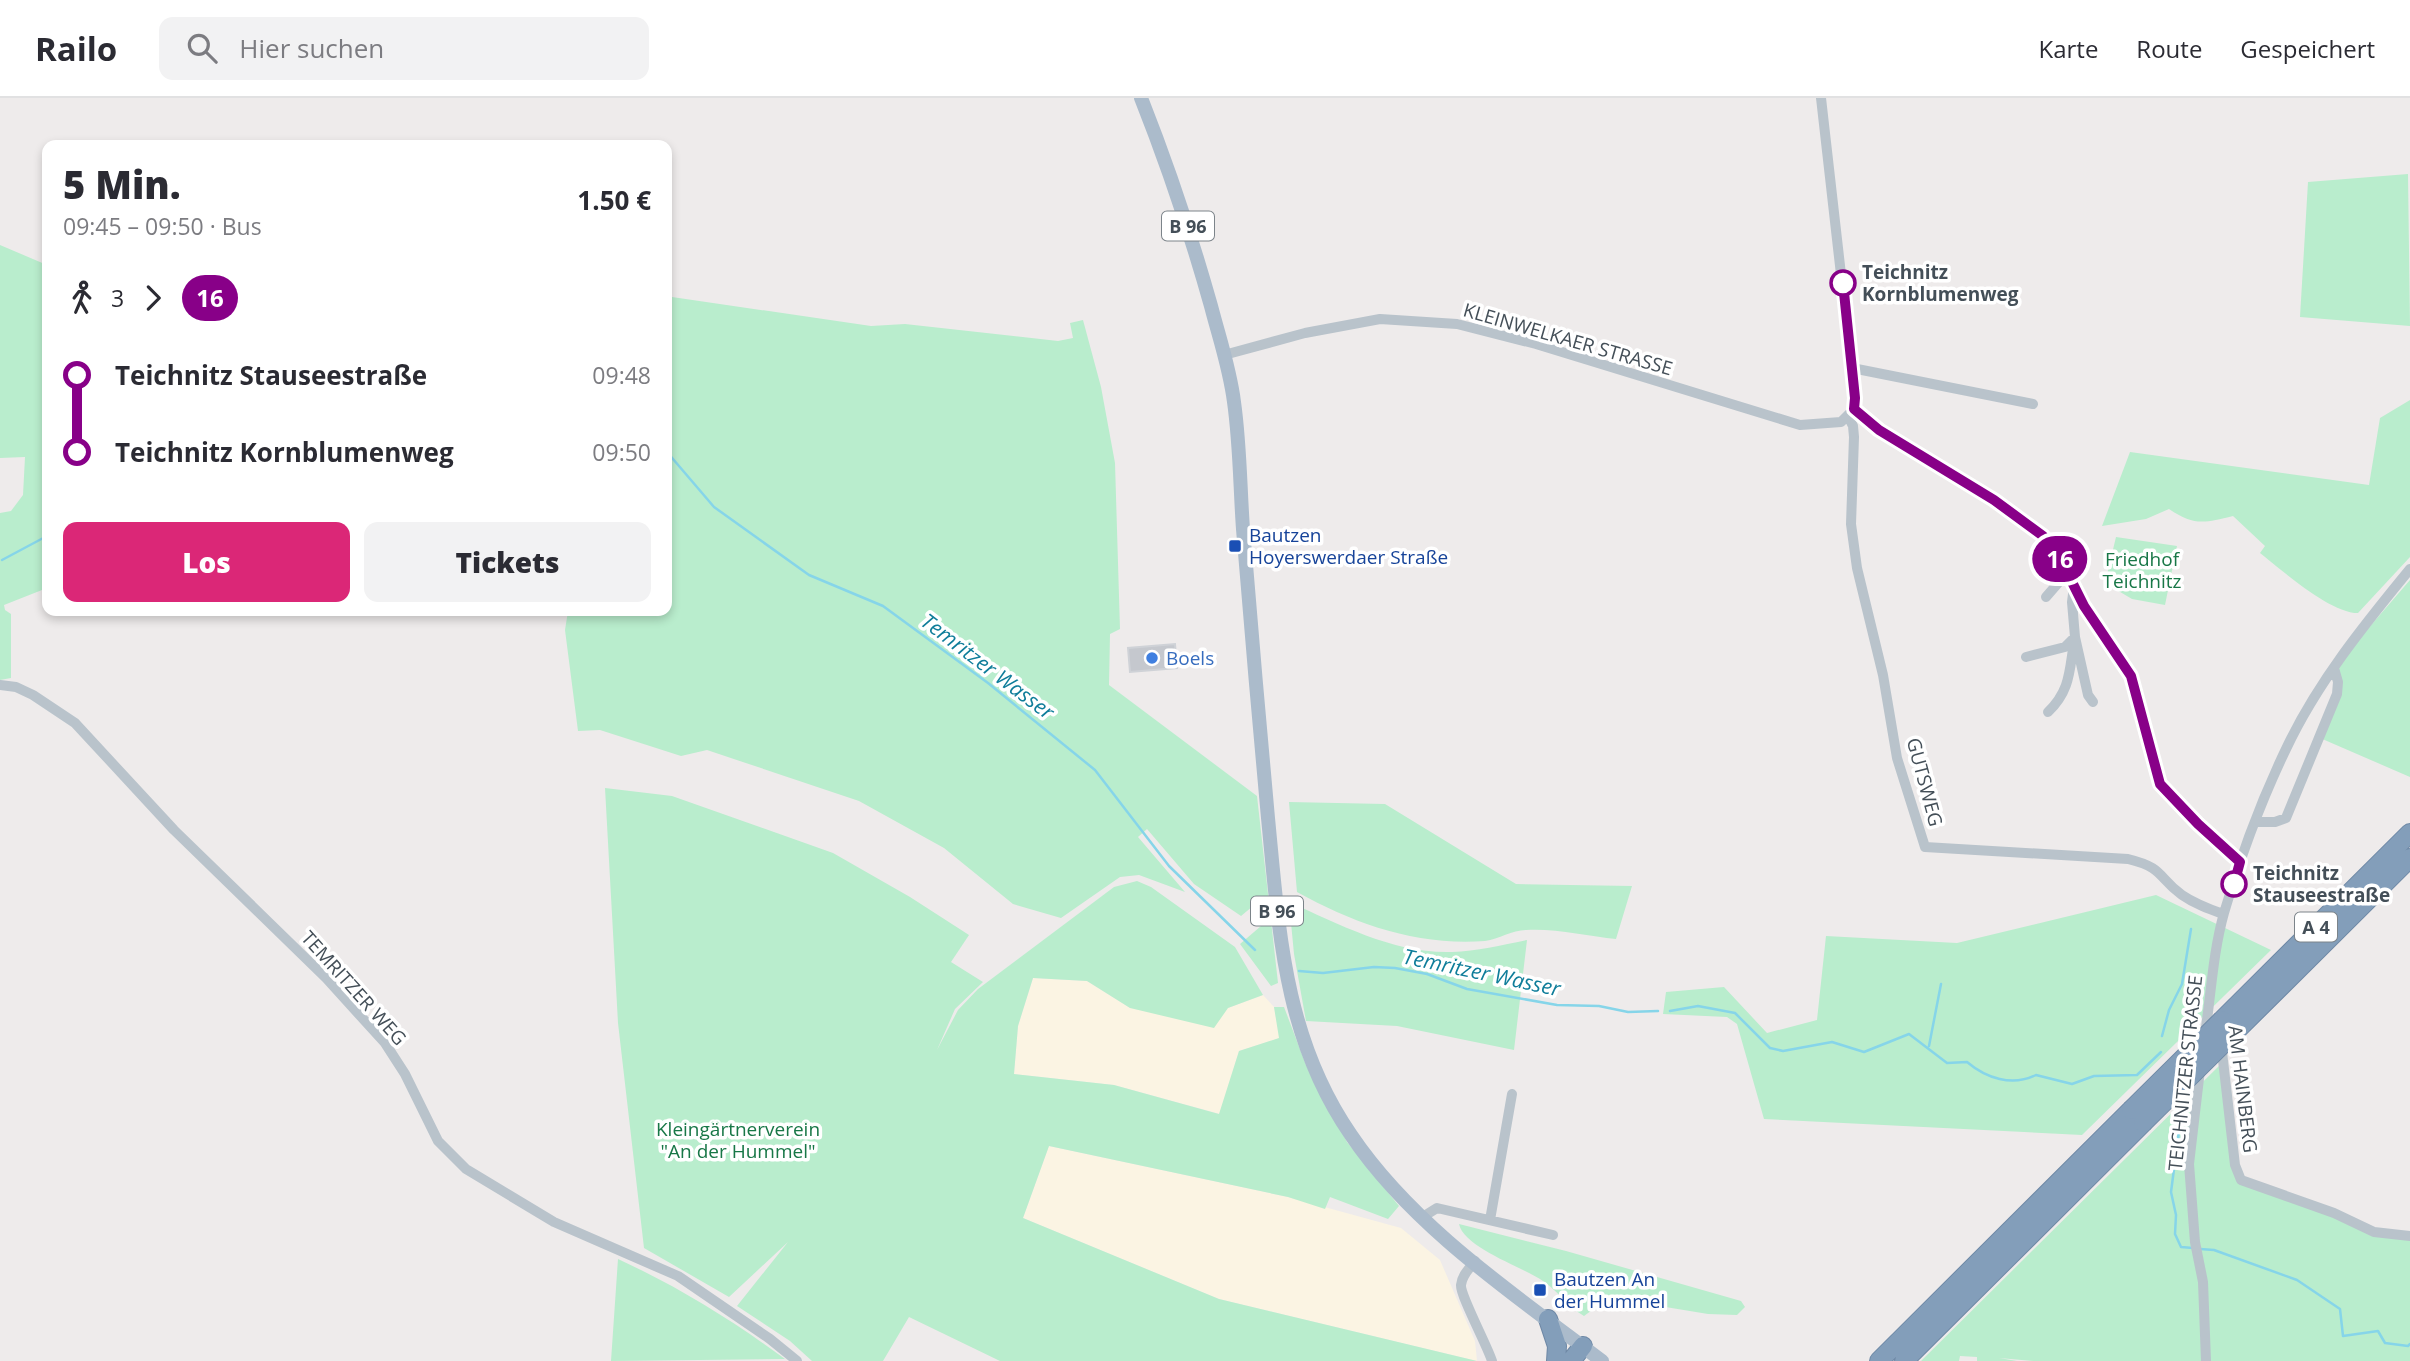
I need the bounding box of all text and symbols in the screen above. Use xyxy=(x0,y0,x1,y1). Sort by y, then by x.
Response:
search box xyxy=(159,17,649,80)
text: Railo xyxy=(35,26,117,71)
icon: search xyxy=(183,29,221,67)
text: Hier suchen xyxy=(239,30,384,66)
text: Karte xyxy=(2038,32,2098,65)
text: Route xyxy=(2136,32,2202,65)
text: Gespeichert xyxy=(2240,32,2375,65)
text: 5 Min. xyxy=(63,158,181,210)
text: 1.50 € xyxy=(577,182,651,218)
text: 09:45 – 09:50 · Bus xyxy=(63,210,262,242)
road number: B 96 xyxy=(1162,211,1214,240)
place label: Teichnitz Kornblumenweg xyxy=(1862,259,2019,307)
marker: Teichnitz Kornblumenweg xyxy=(1830,270,1856,296)
icon: walk xyxy=(63,279,101,317)
icon: forward xyxy=(134,279,172,317)
text: 16 xyxy=(196,281,224,314)
text: 3 xyxy=(111,282,124,314)
street label: KLEINWELKAER STRASSE xyxy=(1460,297,1676,381)
text: Teichnitz Stauseestraße xyxy=(115,357,427,393)
text: 09:48 xyxy=(592,359,651,391)
text: Teichnitz Kornblumenweg xyxy=(115,434,454,470)
text: 09:50 xyxy=(592,436,651,468)
button: Los xyxy=(63,522,350,602)
button: Tickets xyxy=(364,522,651,602)
place label: Bautzen Hoyerswerdaer Straße xyxy=(1249,522,1448,570)
line badge: 16 xyxy=(2028,536,2092,582)
marker: Bautzen Hoyerswerdaer Straße xyxy=(1227,538,1243,554)
text: 16 xyxy=(2046,542,2074,575)
park label: Friedhof Teichnitz xyxy=(2103,546,2181,594)
water label: Temritzer Wasser xyxy=(916,607,1061,726)
place label: Boels xyxy=(1166,645,1214,671)
marker: Boels xyxy=(1144,650,1160,666)
street label: GUTSWEG xyxy=(1901,735,1949,829)
place label: Teichnitz Stauseestraße xyxy=(2253,860,2390,908)
marker: Teichnitz Stauseestraße xyxy=(2221,871,2247,897)
road number: B 96 xyxy=(1251,896,1303,926)
road number: A 4 xyxy=(2295,912,2337,942)
street label: TEMRITZER WEG xyxy=(296,925,412,1051)
water label: Temritzer Wasser xyxy=(1401,942,1564,1002)
street label: TEICHNITZER STRASSE xyxy=(2162,974,2208,1172)
street label: AM HAINBERG xyxy=(2222,1024,2264,1154)
park label: Kleingärtnerverein "An der Hummel" xyxy=(656,1116,820,1164)
place label: Bautzen An der Hummel xyxy=(1554,1266,1665,1314)
marker: Bautzen An der Hummel xyxy=(1532,1282,1548,1298)

